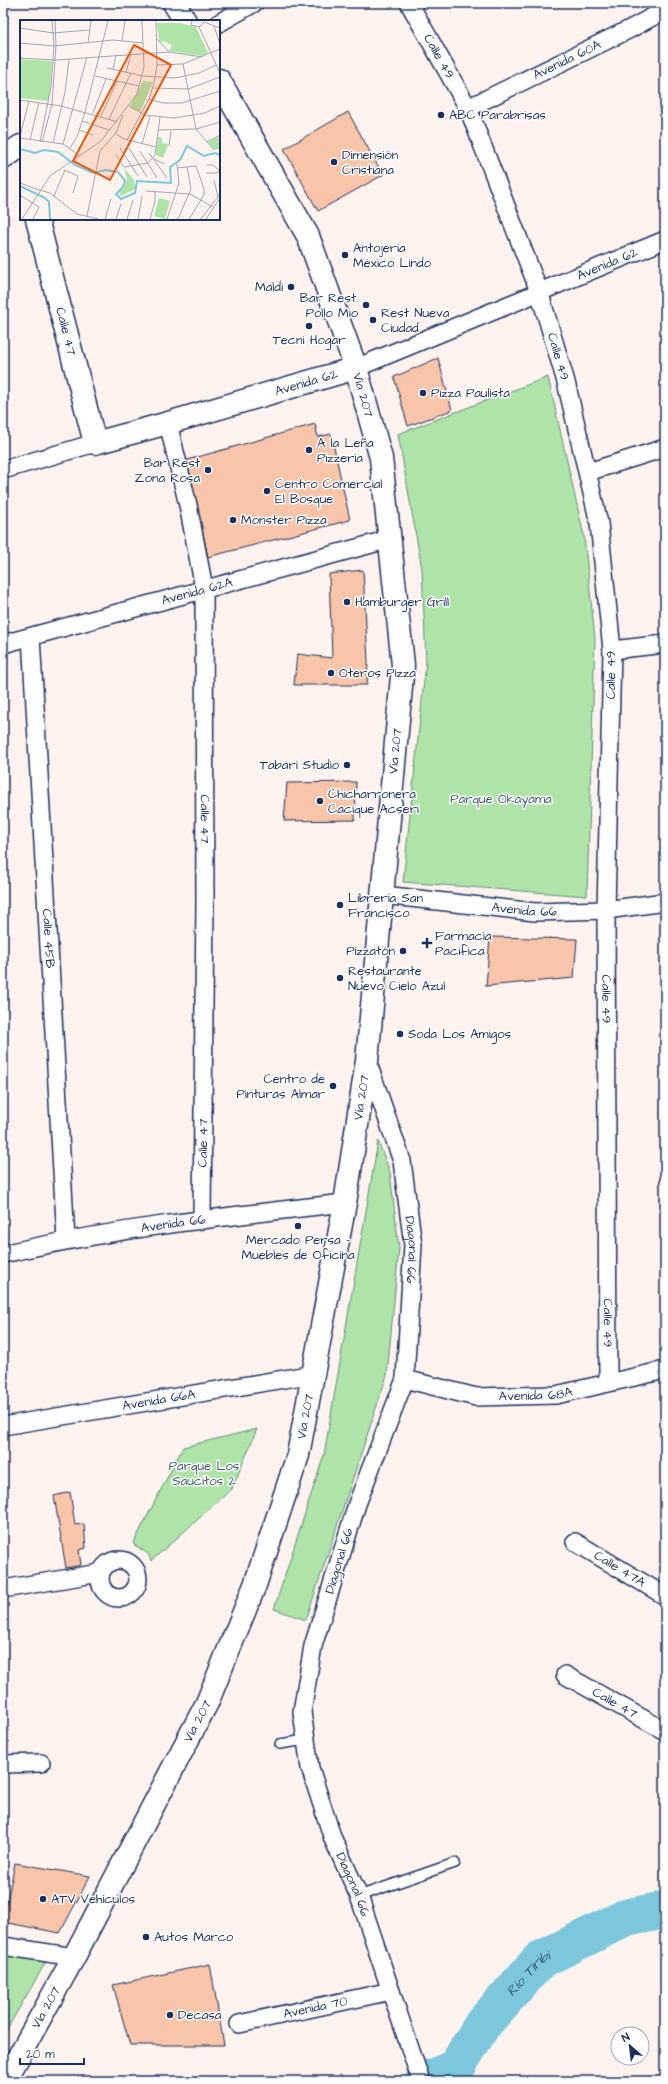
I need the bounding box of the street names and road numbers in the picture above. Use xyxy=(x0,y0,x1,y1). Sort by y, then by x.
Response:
street label: Calle 49 xyxy=(419,31,459,82)
street label: Avenida 60A xyxy=(530,35,605,84)
street label: Avenida 62 xyxy=(574,243,641,285)
street label: Calle 47 xyxy=(51,305,81,357)
street label: Calle 49 xyxy=(543,331,574,382)
street label: Avenida 62 xyxy=(273,365,340,400)
street label: Vía 207 xyxy=(348,371,378,419)
street label: Avenida 62A xyxy=(159,573,235,610)
street label: Calle 49 xyxy=(602,651,620,699)
street label: Vía 207 xyxy=(384,728,406,775)
street label: Calle 47 xyxy=(196,795,214,844)
street label: Avenida 66 xyxy=(491,898,557,921)
street label: Calle 45B xyxy=(38,908,59,969)
street label: Calle 49 xyxy=(597,975,615,1023)
street label: Vía 207 xyxy=(349,1074,374,1121)
street label: Calle 47 xyxy=(194,1118,212,1168)
street label: Avenida 66 xyxy=(140,1210,207,1237)
street label: Diagonal 66 xyxy=(400,1215,422,1284)
street label: Calle 49 xyxy=(599,1299,617,1347)
street label: Avenida 68A xyxy=(499,1382,575,1405)
street label: Avenida 66A xyxy=(121,1385,197,1415)
street label: Vía 207 xyxy=(292,1393,318,1441)
street label: Diagonal 66 xyxy=(320,1526,358,1596)
street label: Calle 47A xyxy=(590,1546,649,1592)
street label: Calle 47 xyxy=(589,1683,641,1723)
street label: Vía 207 xyxy=(179,1697,216,1746)
street label: Diagonal 66 xyxy=(331,1850,374,1919)
street label: Vía 207 xyxy=(27,1983,65,2032)
street label: Avenida 70 xyxy=(281,1992,349,2023)

